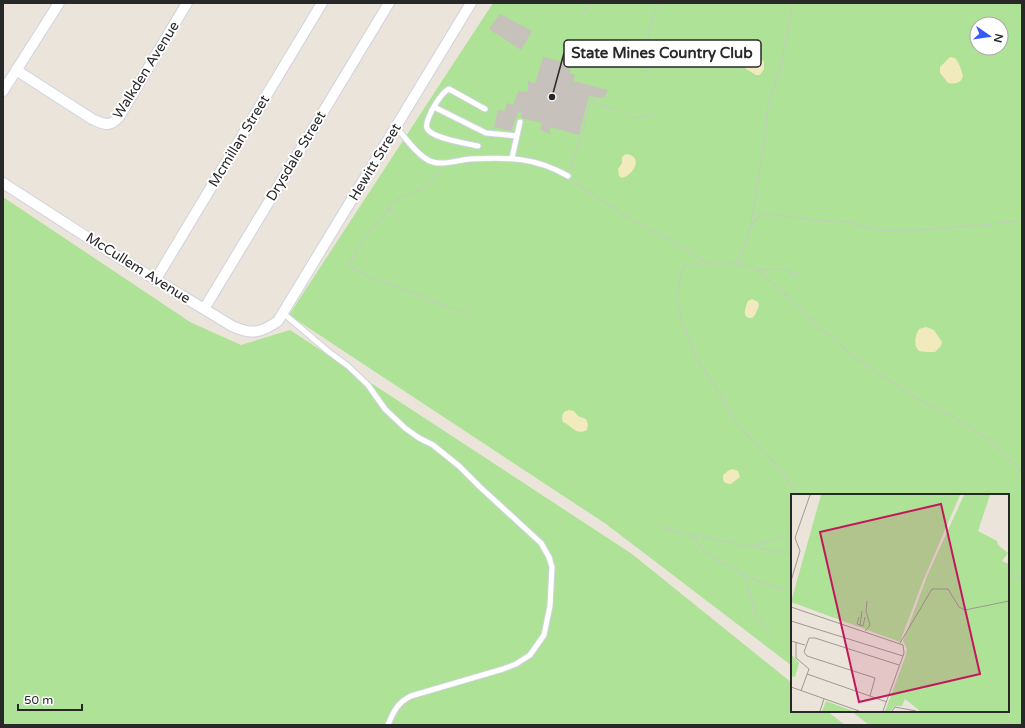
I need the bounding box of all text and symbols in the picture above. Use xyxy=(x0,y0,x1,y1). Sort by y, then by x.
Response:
north arrow xyxy=(969,16,1009,56)
street label: Walkden Avenue xyxy=(109,18,183,122)
text: N xyxy=(991,32,1006,44)
callout: State Mines Country Club xyxy=(564,40,761,67)
text: State Mines Country Club xyxy=(571,44,753,63)
street label: Mcmillan Street xyxy=(205,91,273,190)
street label: Drysdale Street xyxy=(263,107,330,204)
street label: Hewitt Street xyxy=(345,120,405,204)
street label: McCullem Avenue xyxy=(83,229,194,307)
inset map xyxy=(791,494,1009,712)
scale bar xyxy=(18,686,82,712)
text: 50 m xyxy=(24,693,53,707)

